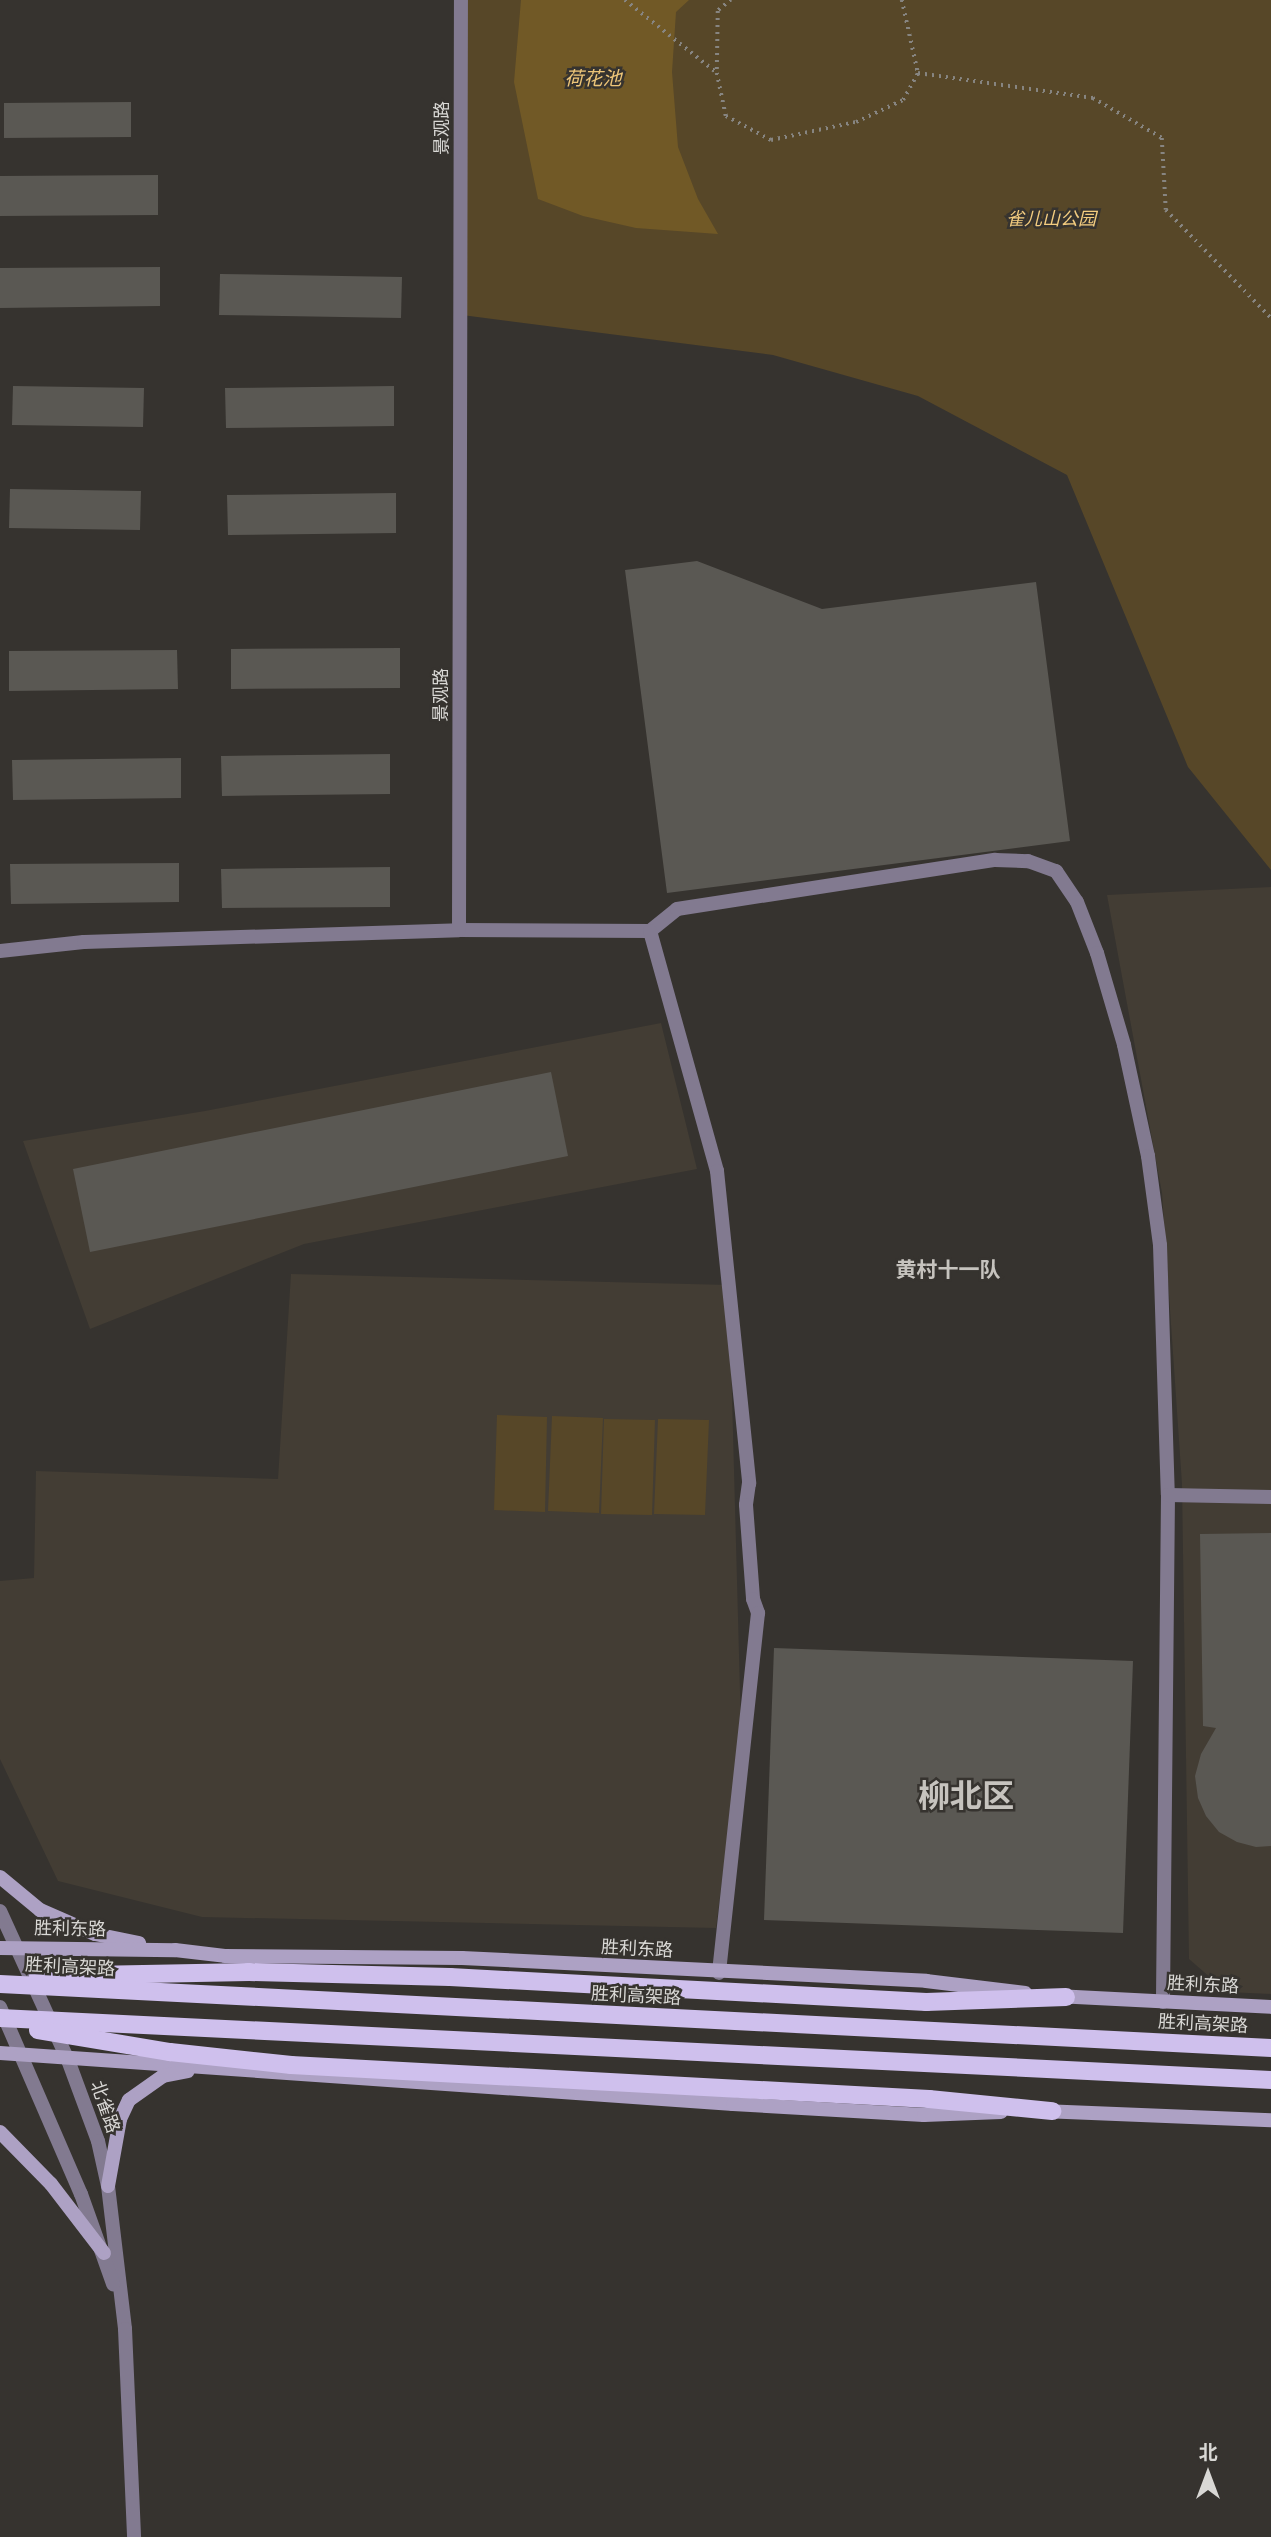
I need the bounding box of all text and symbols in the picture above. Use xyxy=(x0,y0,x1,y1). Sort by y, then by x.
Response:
water label: 荷花池 xyxy=(565,68,621,90)
street label: 景观路 xyxy=(431,101,453,155)
park label: 雀儿山公园 xyxy=(1006,208,1096,230)
street label: 景观路 xyxy=(430,668,452,722)
district label: 黄村十一队 xyxy=(896,1257,1000,1283)
district label: 柳北区 xyxy=(918,1777,1014,1815)
street label: 胜利东路 xyxy=(34,1918,106,1940)
street label: 胜利东路 xyxy=(600,1936,674,1962)
street label: 胜利高架路 xyxy=(24,1954,116,1980)
street label: 胜利东路 xyxy=(1166,1972,1240,1998)
street label: 胜利高架路 xyxy=(590,1983,682,2009)
street label: 胜利高架路 xyxy=(1157,2011,1249,2037)
street label: 北雀路 xyxy=(86,2078,124,2136)
north arrow xyxy=(1173,2439,1243,2509)
text: 北 xyxy=(1198,2441,1218,2464)

